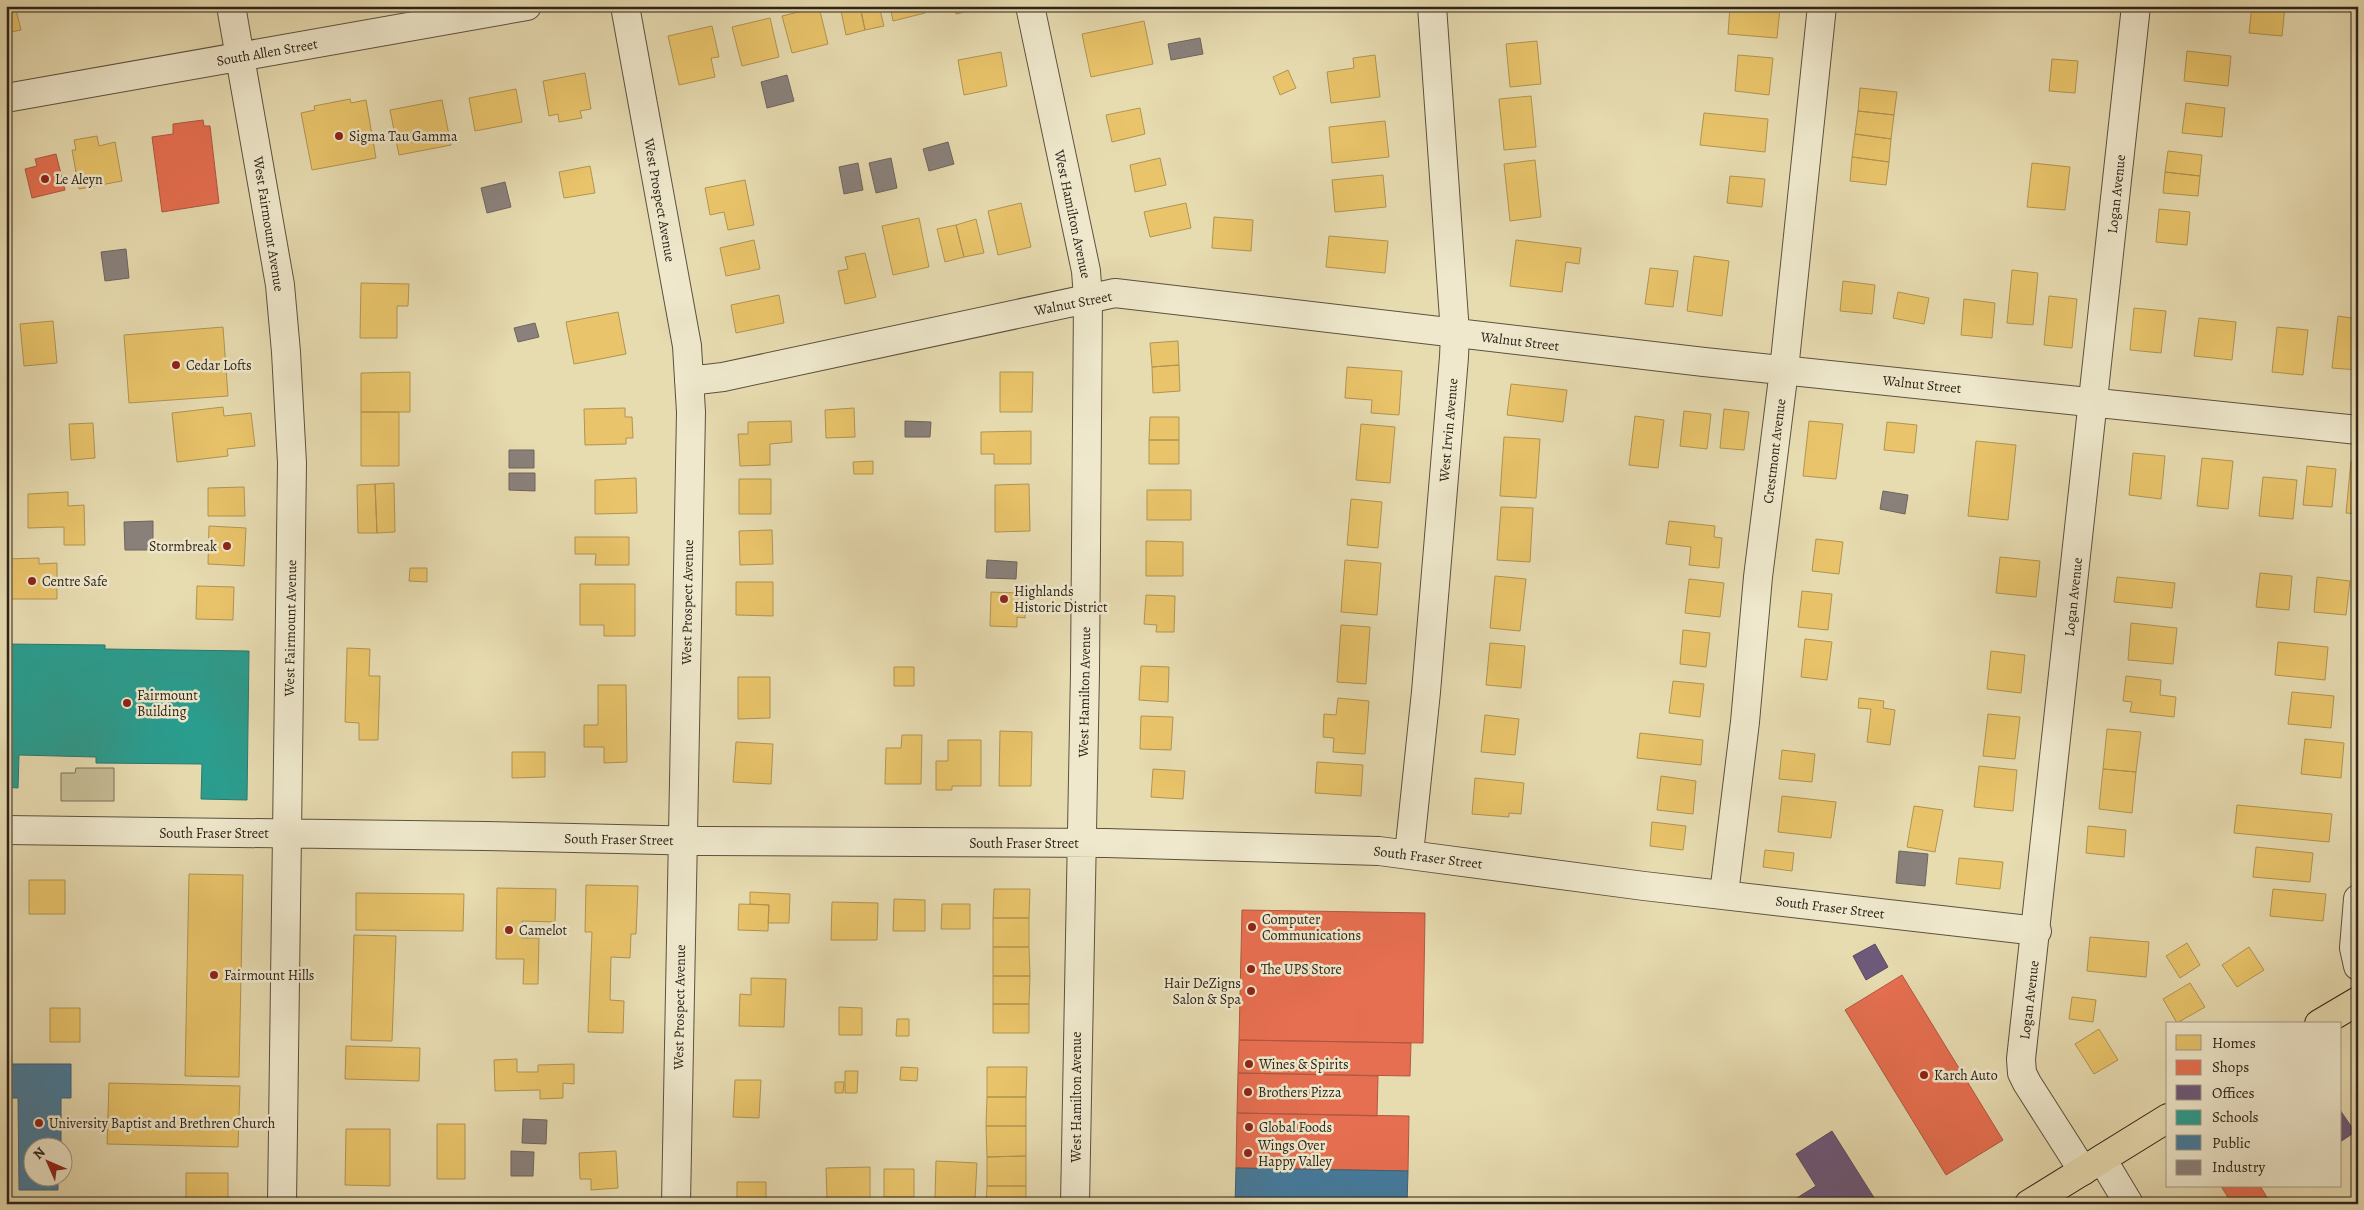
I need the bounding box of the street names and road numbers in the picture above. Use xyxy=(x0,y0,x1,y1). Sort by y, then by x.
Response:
street label: South Allen Street xyxy=(215,34,320,71)
street label: West Prospect Avenue xyxy=(639,136,680,263)
street label: West Hamilton Avenue xyxy=(1049,147,1095,280)
street label: Logan Avenue xyxy=(2103,153,2130,235)
street label: West Fairmount Avenue xyxy=(248,154,289,293)
street label: Walnut Street xyxy=(1032,287,1114,321)
street label: Walnut Street xyxy=(1479,327,1561,356)
street label: Walnut Street xyxy=(1881,371,1963,398)
street label: West Irvin Avenue xyxy=(1434,377,1462,484)
street label: Crestmont Avenue xyxy=(1759,397,1790,505)
street label: West Prospect Avenue xyxy=(677,539,698,666)
street label: Logan Avenue xyxy=(2060,556,2087,638)
street label: West Fairmount Avenue xyxy=(280,560,301,697)
street label: West Hamilton Avenue xyxy=(1074,626,1095,759)
street label: South Fraser Street xyxy=(159,824,269,843)
street label: South Fraser Street xyxy=(564,829,674,850)
street label: South Fraser Street xyxy=(969,834,1079,853)
street label: South Fraser Street xyxy=(1372,841,1484,874)
street label: South Fraser Street xyxy=(1774,891,1886,924)
street label: West Prospect Avenue xyxy=(669,944,690,1071)
street label: Logan Avenue xyxy=(2015,959,2044,1041)
street label: West Hamilton Avenue xyxy=(1067,1032,1086,1163)

